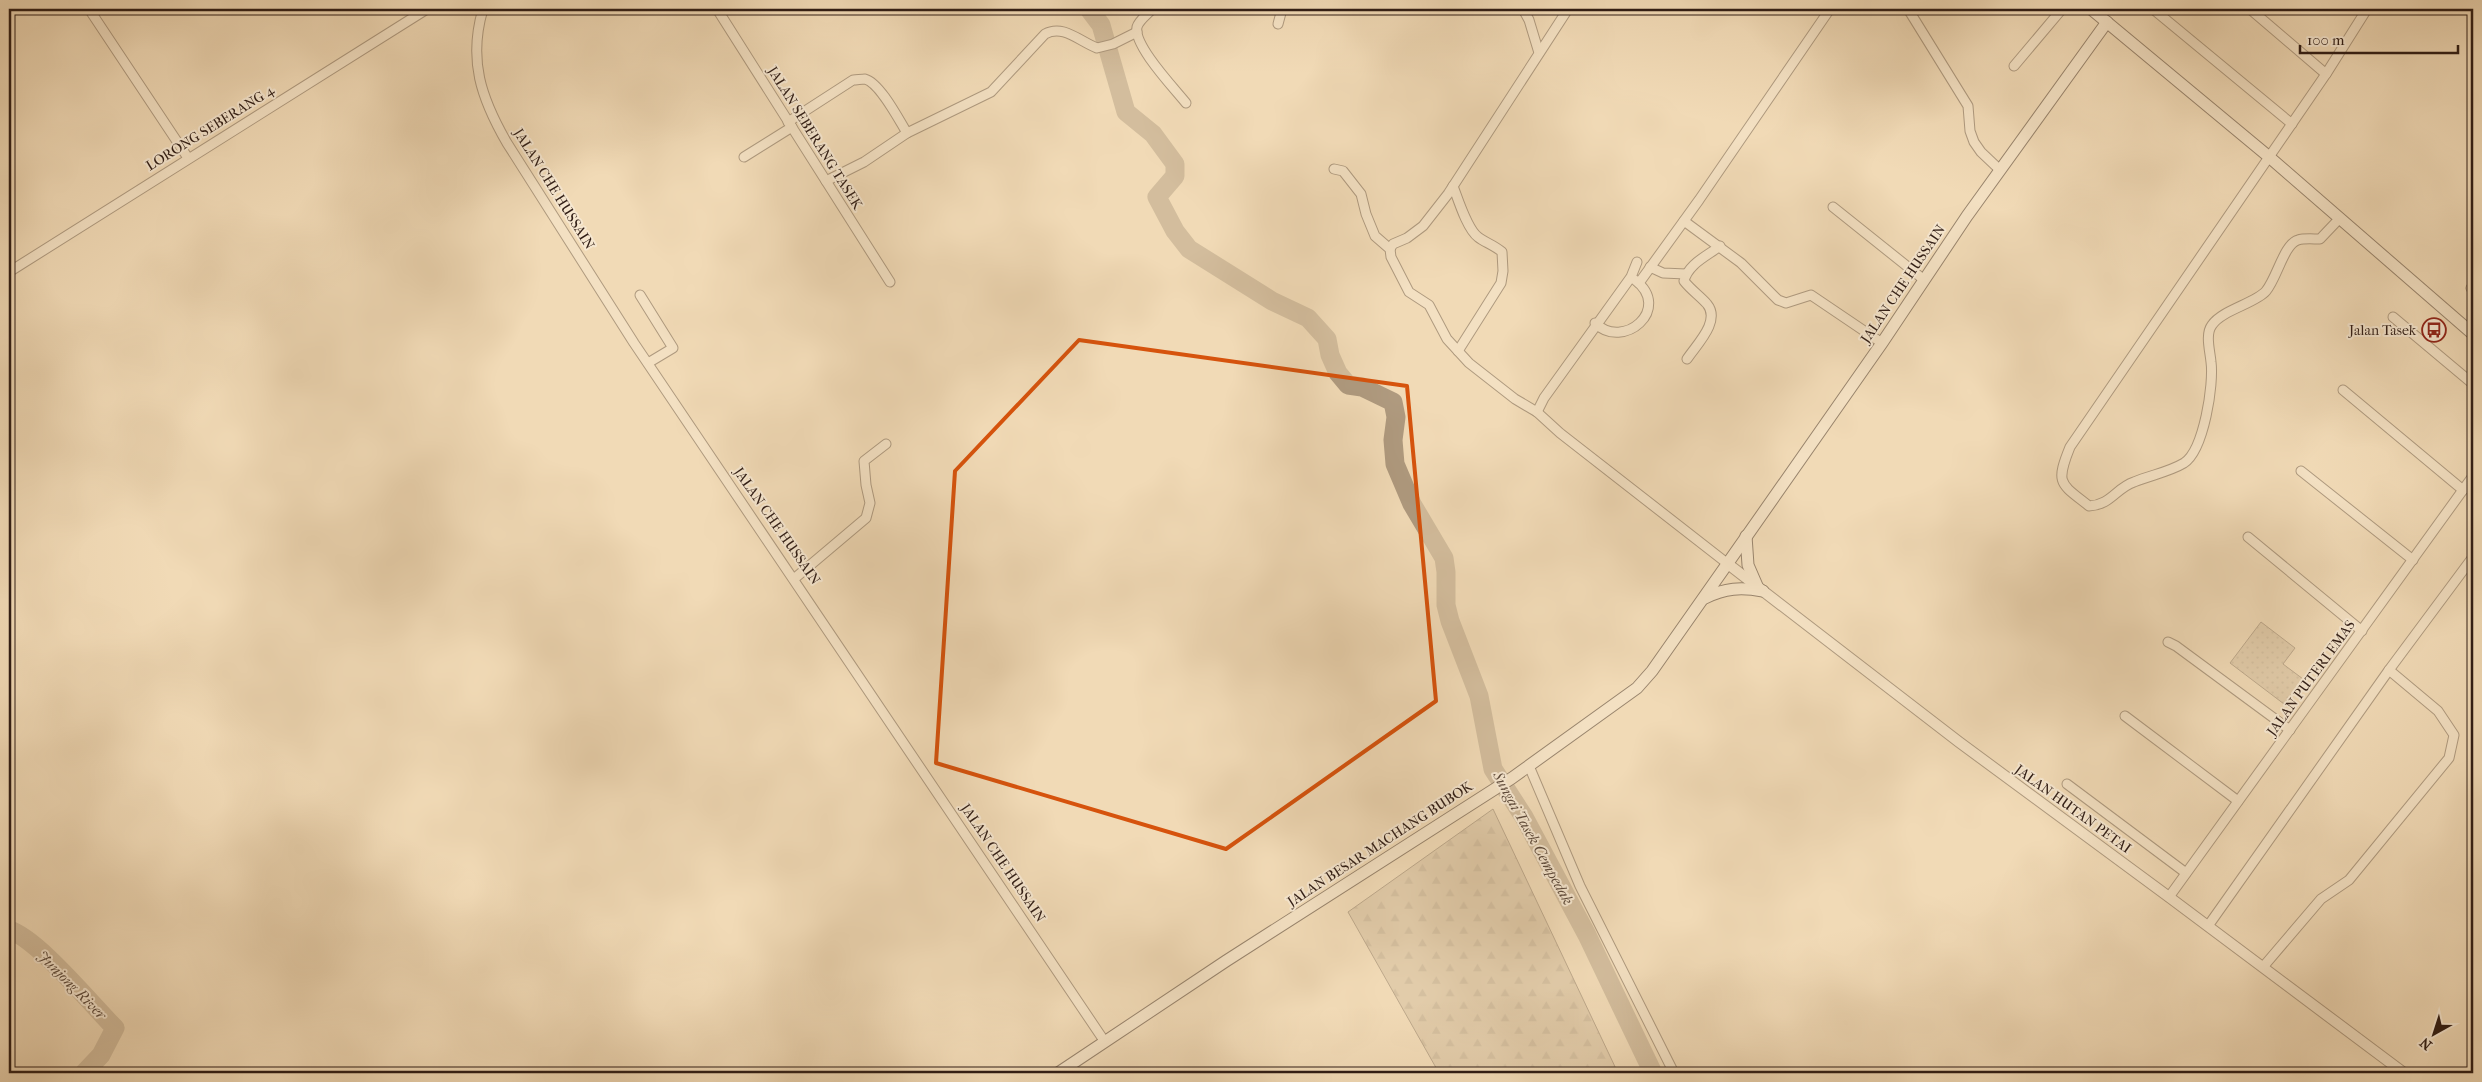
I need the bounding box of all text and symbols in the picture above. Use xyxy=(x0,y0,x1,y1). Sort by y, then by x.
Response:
scale bar xyxy=(2300,22,2457,54)
text: 100 m xyxy=(2307,31,2345,49)
street label: JALAN SEBERANG TASEK xyxy=(763,62,867,213)
street label: LORONG SEBERANG 4 xyxy=(143,81,278,174)
street label: JALAN CHE HUSSAIN xyxy=(509,125,598,253)
street label: JALAN CHE HUSSAIN xyxy=(1856,221,1949,347)
bus stop icon: Jalan Tasek xyxy=(2421,317,2447,343)
place label: Jalan Tasek xyxy=(2348,322,2417,339)
street label: JALAN CHE HUSSAIN xyxy=(730,463,824,588)
street label: JALAN PUTERI EMAS xyxy=(2263,617,2359,740)
street label: JALAN HUTAN PETAI xyxy=(2011,760,2135,857)
water label: Sungai Tasek Cempedak xyxy=(1488,767,1577,908)
street label: JALAN BESAR MACHANG BUBOK xyxy=(1283,777,1476,911)
street label: JALAN CHE HUSSAIN xyxy=(956,800,1049,926)
water label: Junjong River xyxy=(34,947,111,1024)
north arrow xyxy=(2410,1010,2460,1060)
text: N xyxy=(2416,1034,2436,1054)

